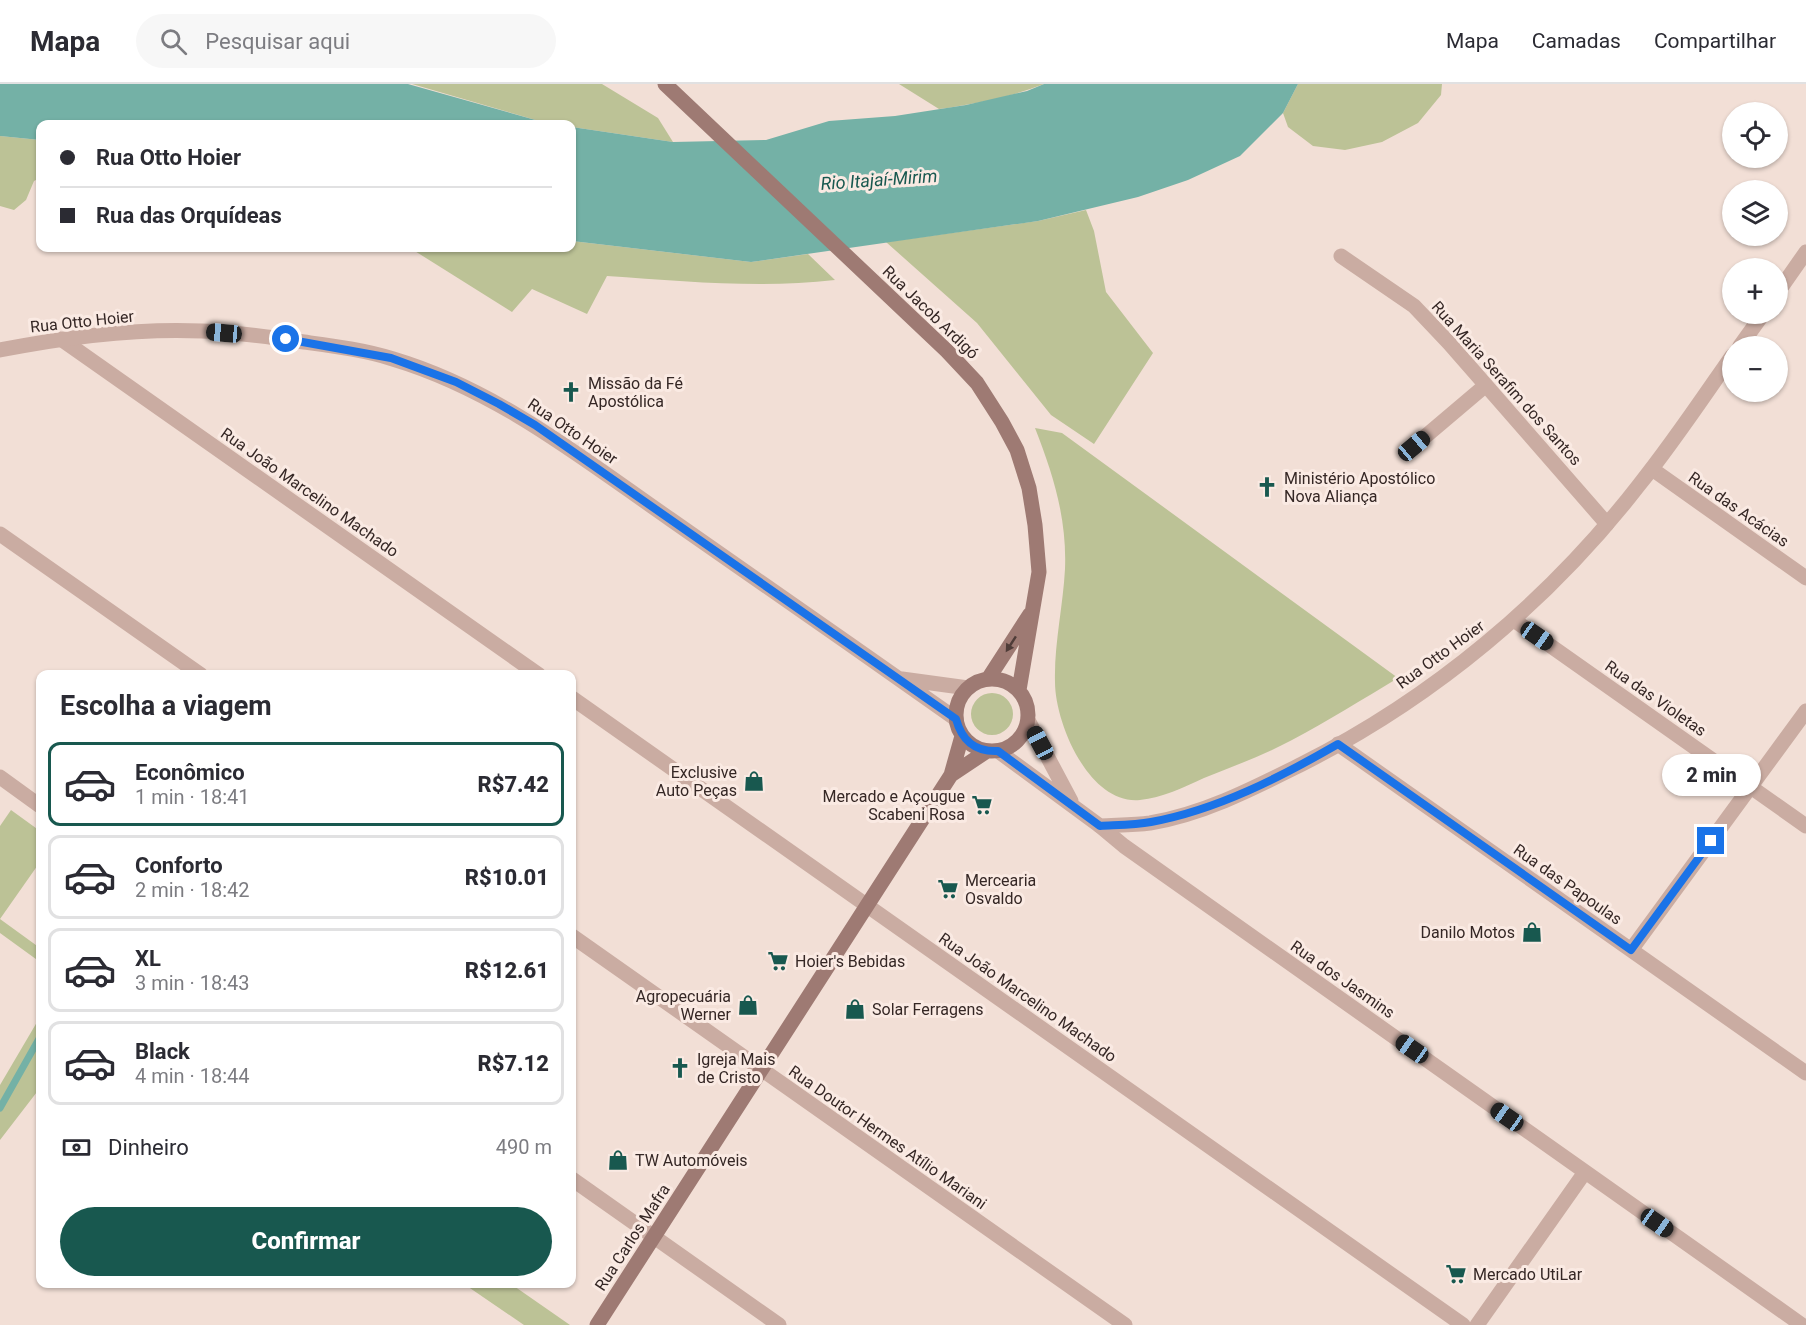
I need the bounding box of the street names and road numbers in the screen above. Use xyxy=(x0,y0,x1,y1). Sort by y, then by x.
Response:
street label: Rua Jacob Ardigó xyxy=(879,262,983,363)
street label: Rua Maria Serafim dos Santos xyxy=(1428,297,1585,469)
street label: Rua Otto Hoier xyxy=(29,307,135,336)
street label: Rua Otto Hoier xyxy=(524,394,622,469)
street label: Rua João Marcelino Machado xyxy=(217,424,402,561)
street label: Rua das Acácias xyxy=(1685,468,1793,551)
street label: Rua Otto Hoier xyxy=(1393,616,1488,693)
street label: Rua das Violetas xyxy=(1601,656,1710,740)
street label: Rua das Papoulas xyxy=(1510,840,1626,929)
street label: Rua João Marcelino Machado xyxy=(935,929,1120,1066)
street label: Rua dos Jasmins xyxy=(1287,936,1398,1022)
street label: Rua Doutor Hermes Atílio Mariani xyxy=(785,1062,990,1213)
street label: Rua Carlos Mafra xyxy=(591,1180,674,1294)

